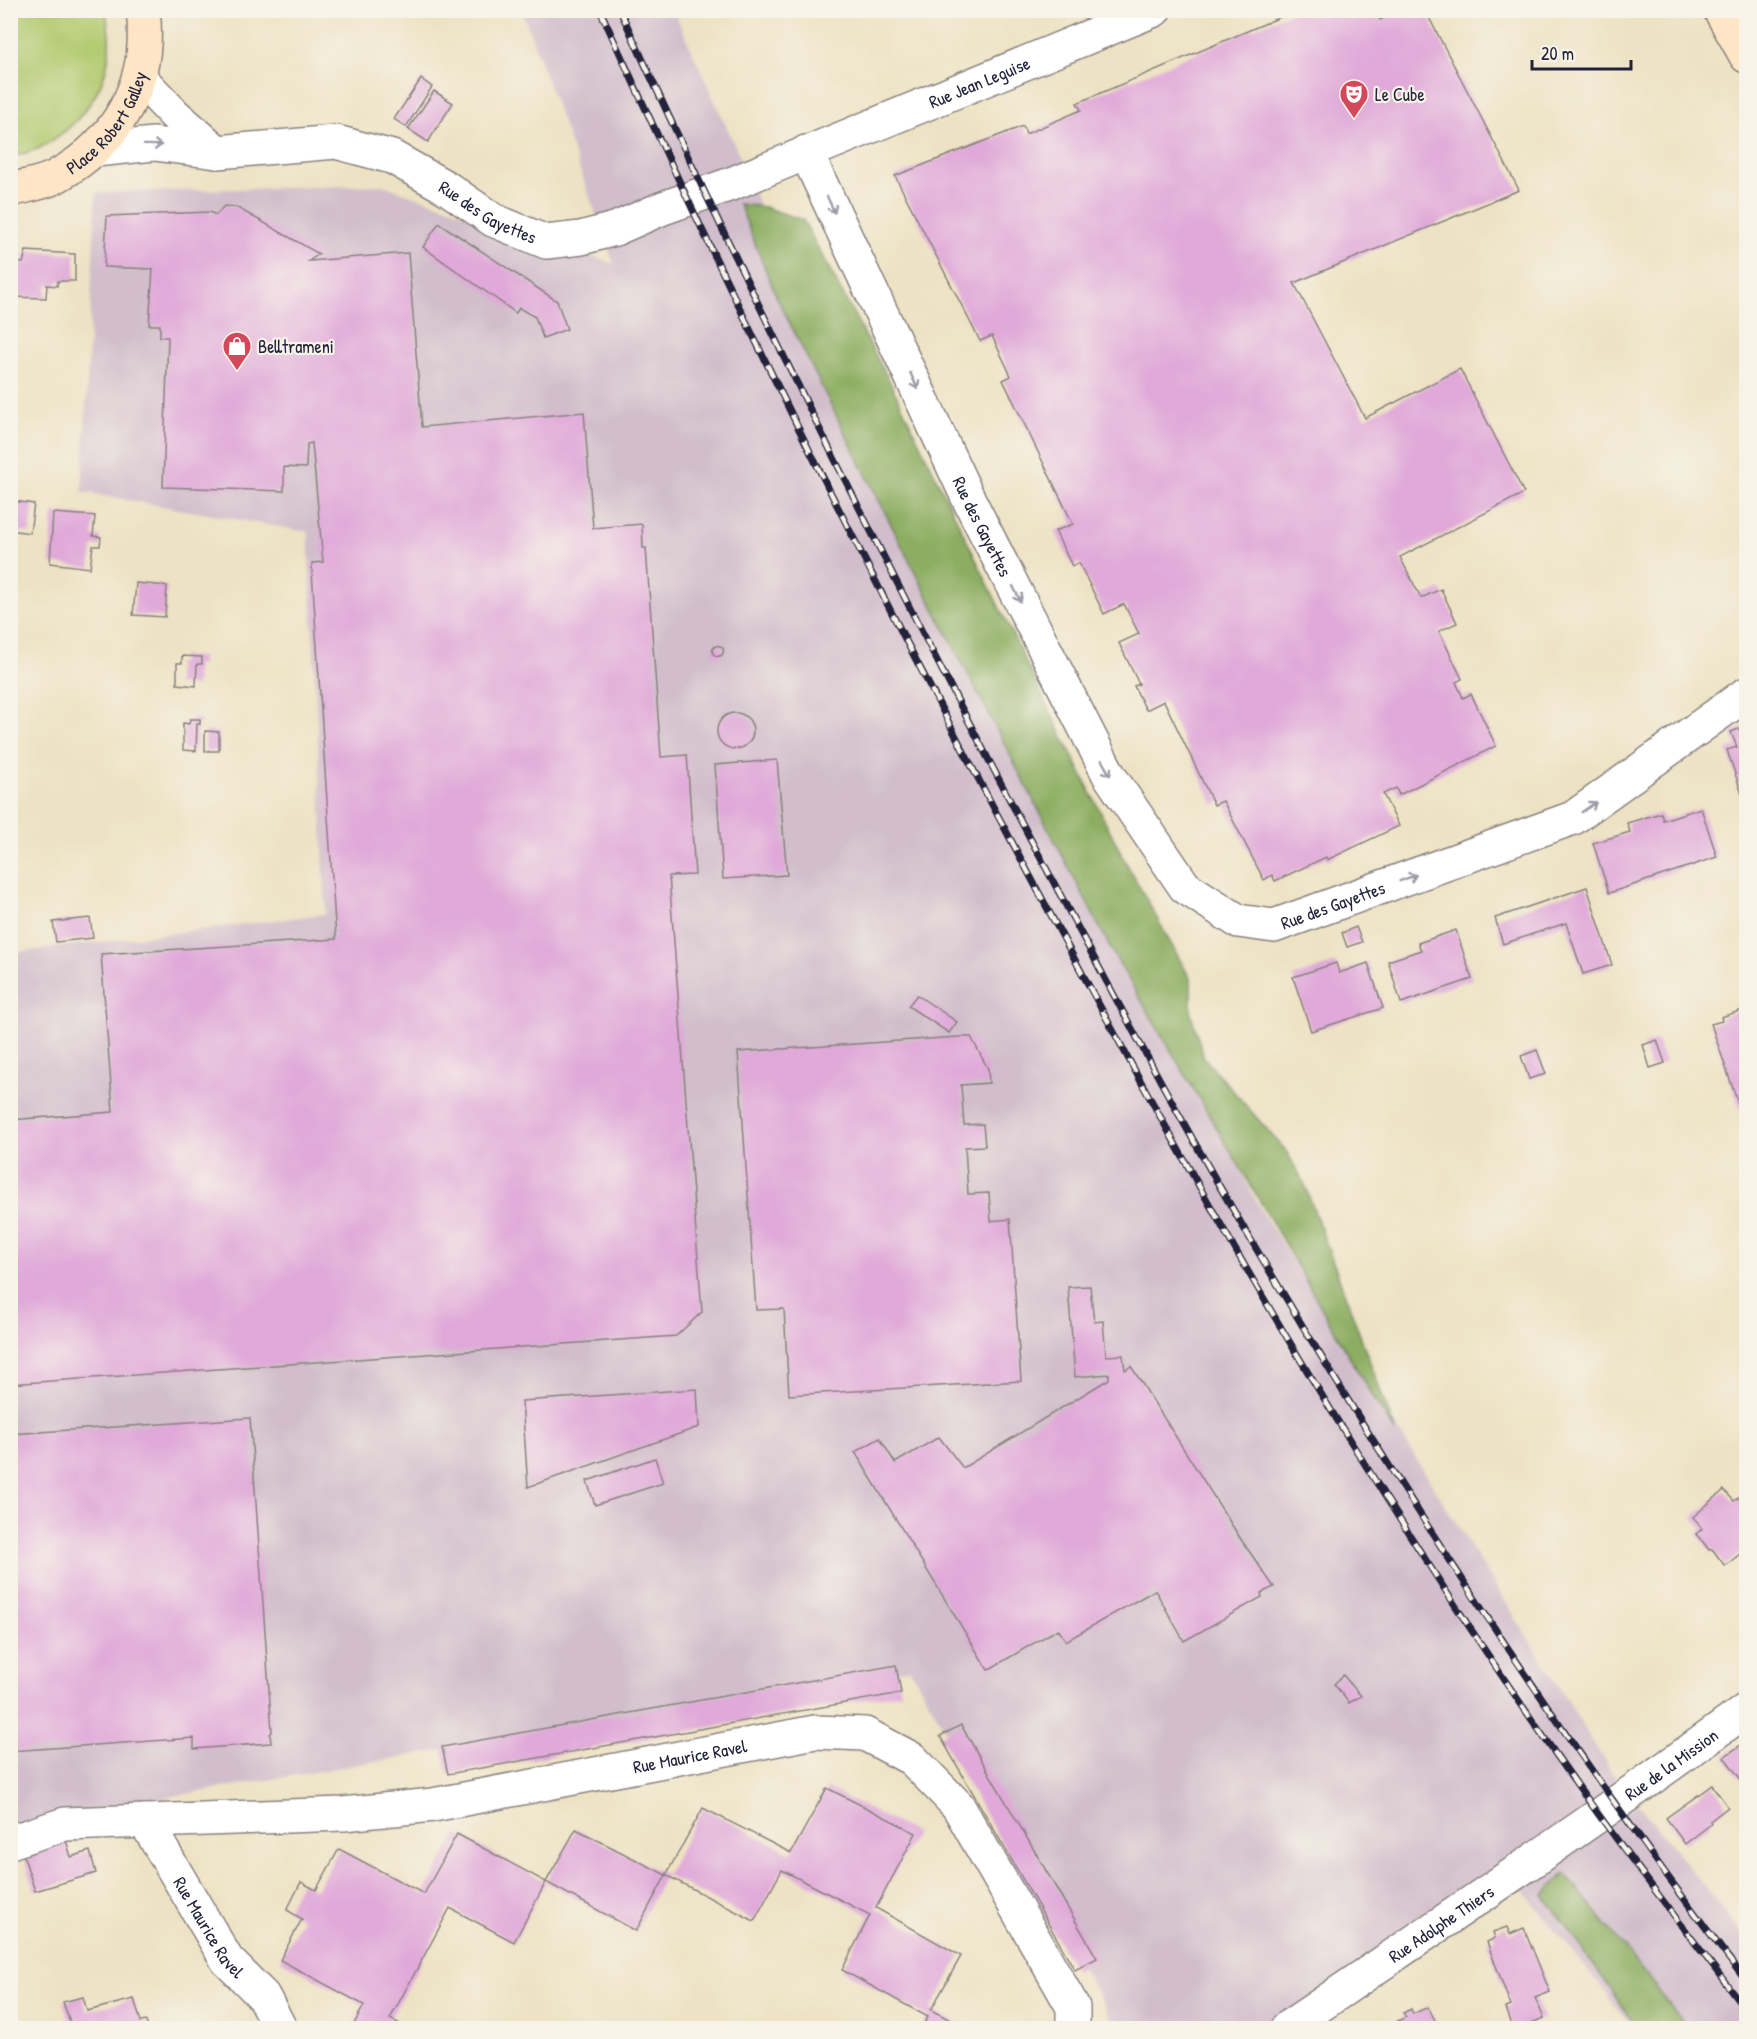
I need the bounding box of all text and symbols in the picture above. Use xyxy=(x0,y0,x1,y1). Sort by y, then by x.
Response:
scale bar xyxy=(1532,33,1631,71)
text: 20 m xyxy=(1541,41,1574,66)
street label: Rue Jean Leguise xyxy=(925,50,1033,114)
street label: Place Robert Galley xyxy=(61,68,152,180)
theatre icon: Le Cube xyxy=(1338,78,1370,120)
place label: Le Cube xyxy=(1375,82,1425,107)
one-way arrow xyxy=(143,140,163,151)
street label: Rue des Gayettes xyxy=(435,174,540,249)
one-way arrow xyxy=(825,195,837,213)
shop icon: Belltrameni xyxy=(221,330,253,372)
place label: Belltrameni xyxy=(258,334,334,359)
one-way arrow xyxy=(908,372,920,390)
street label: Rue des Gayettes xyxy=(947,472,1018,581)
one-way arrow xyxy=(1012,585,1024,603)
one-way arrow xyxy=(1100,759,1112,776)
one-way arrow xyxy=(1580,800,1596,813)
one-way arrow xyxy=(1398,871,1417,882)
street label: Rue des Gayettes xyxy=(1277,874,1388,935)
street label: Rue de la Mission xyxy=(1619,1722,1723,1806)
street label: Rue Maurice Ravel xyxy=(631,1733,749,1779)
street label: Rue Maurice Ravel xyxy=(168,1872,250,1983)
street label: Rue Adolphe Thiers xyxy=(1383,1879,1499,1968)

